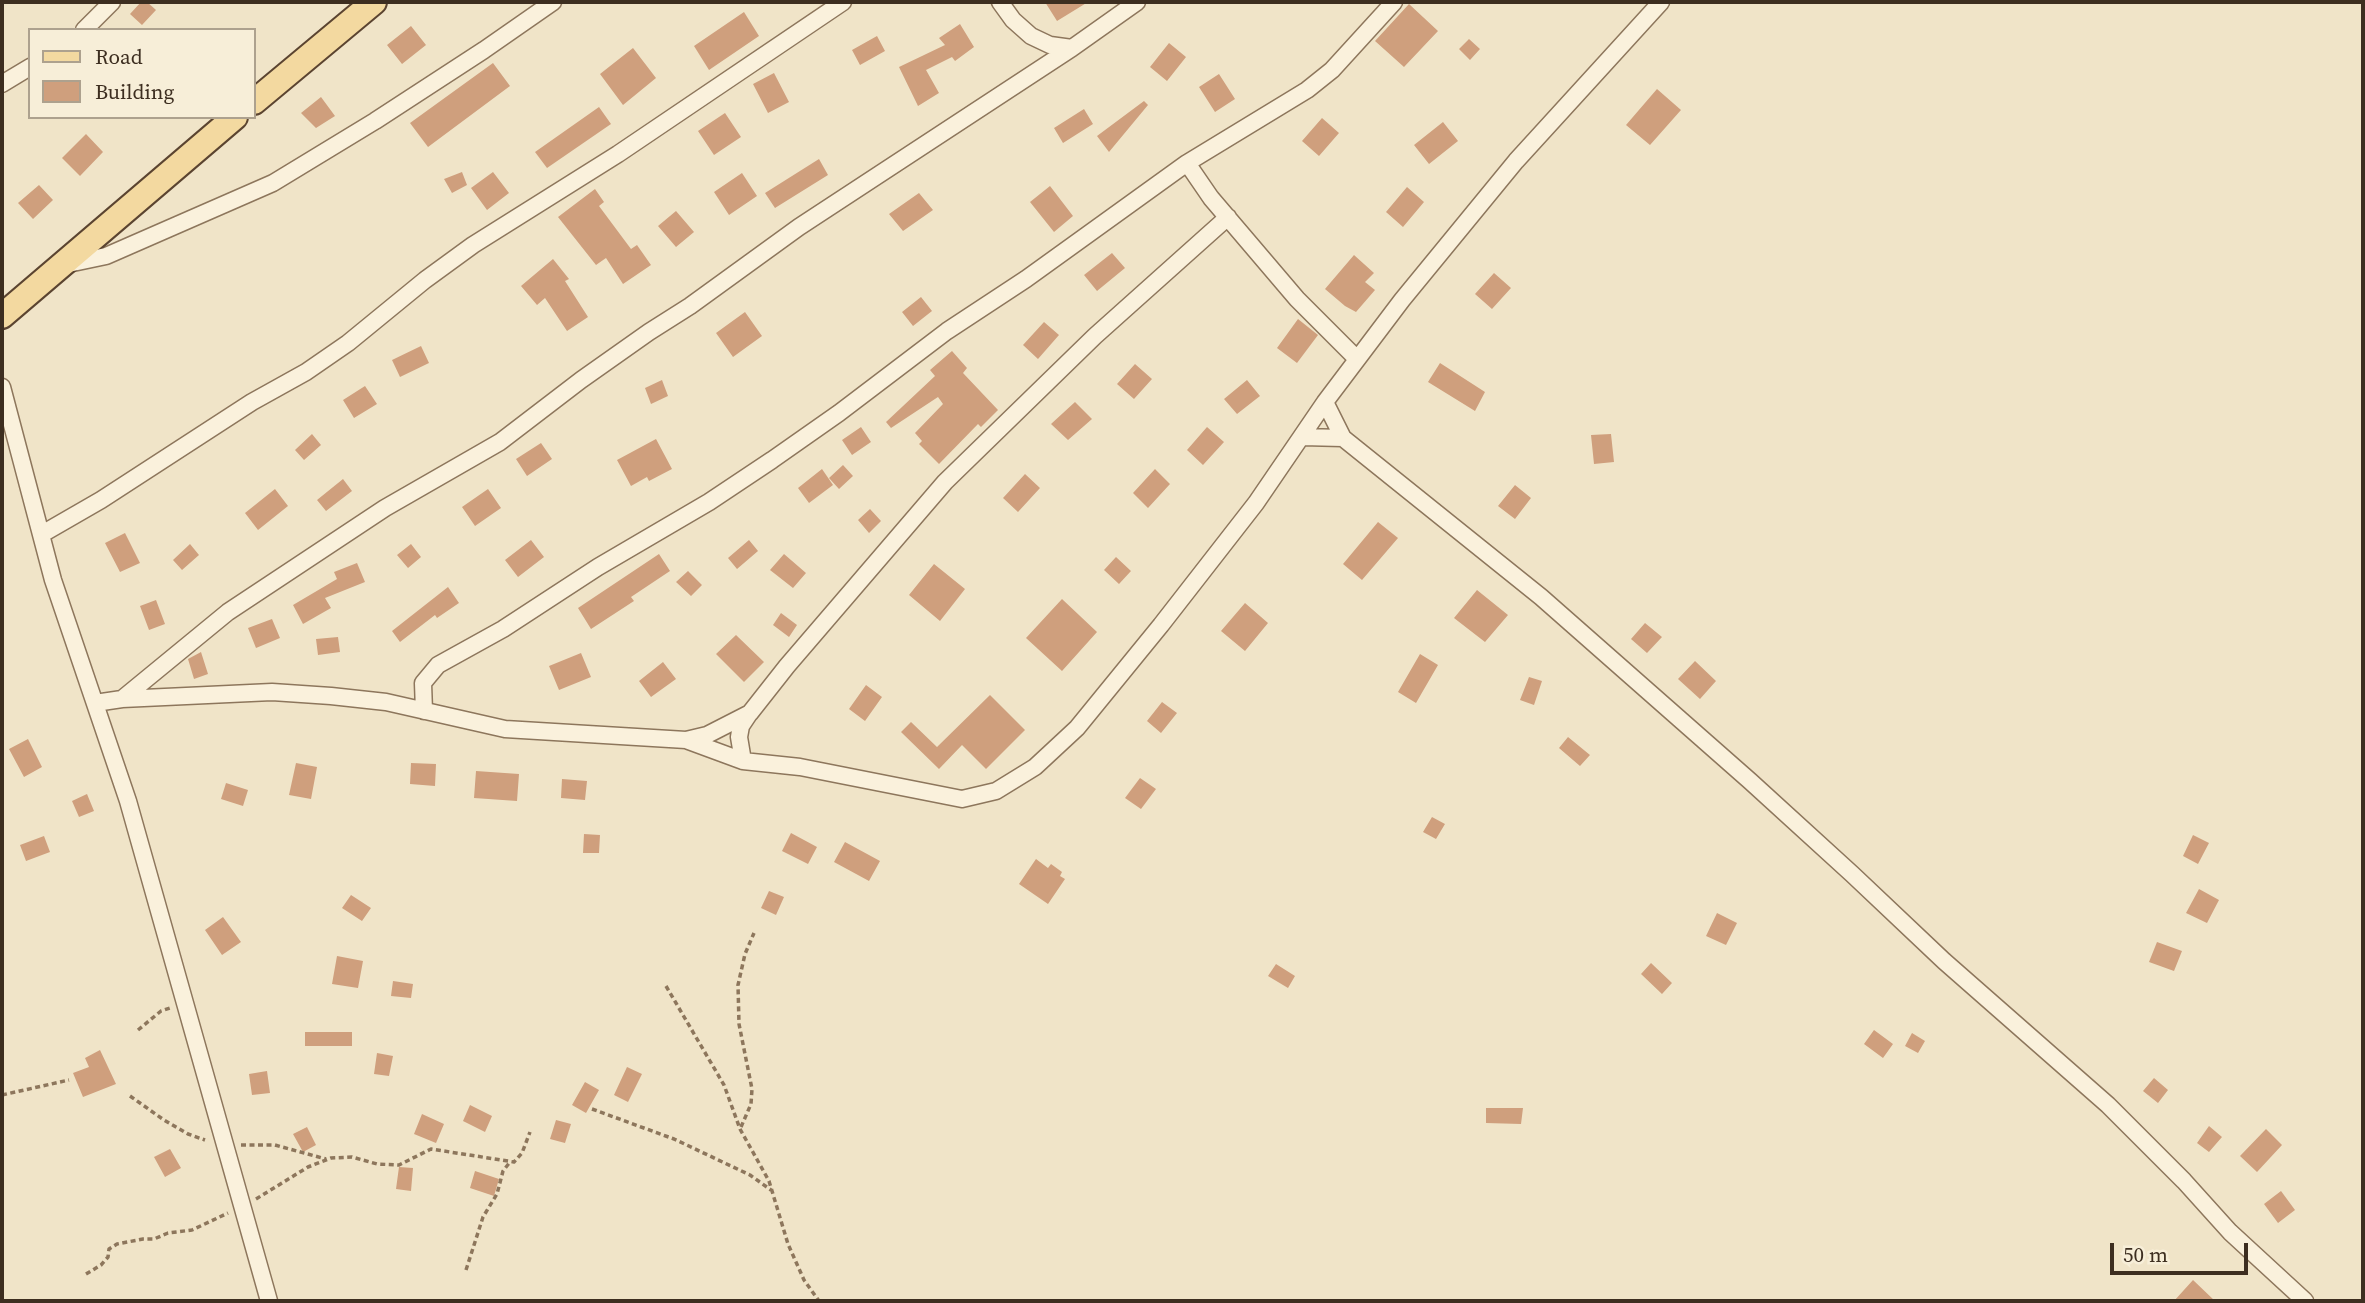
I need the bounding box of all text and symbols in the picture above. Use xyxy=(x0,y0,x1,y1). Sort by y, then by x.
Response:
legend xyxy=(28,28,256,119)
text: Road xyxy=(95,42,143,71)
text: Building xyxy=(95,77,174,106)
scale bar xyxy=(2113,1230,2251,1274)
text: 50 m xyxy=(2123,1240,2168,1269)

